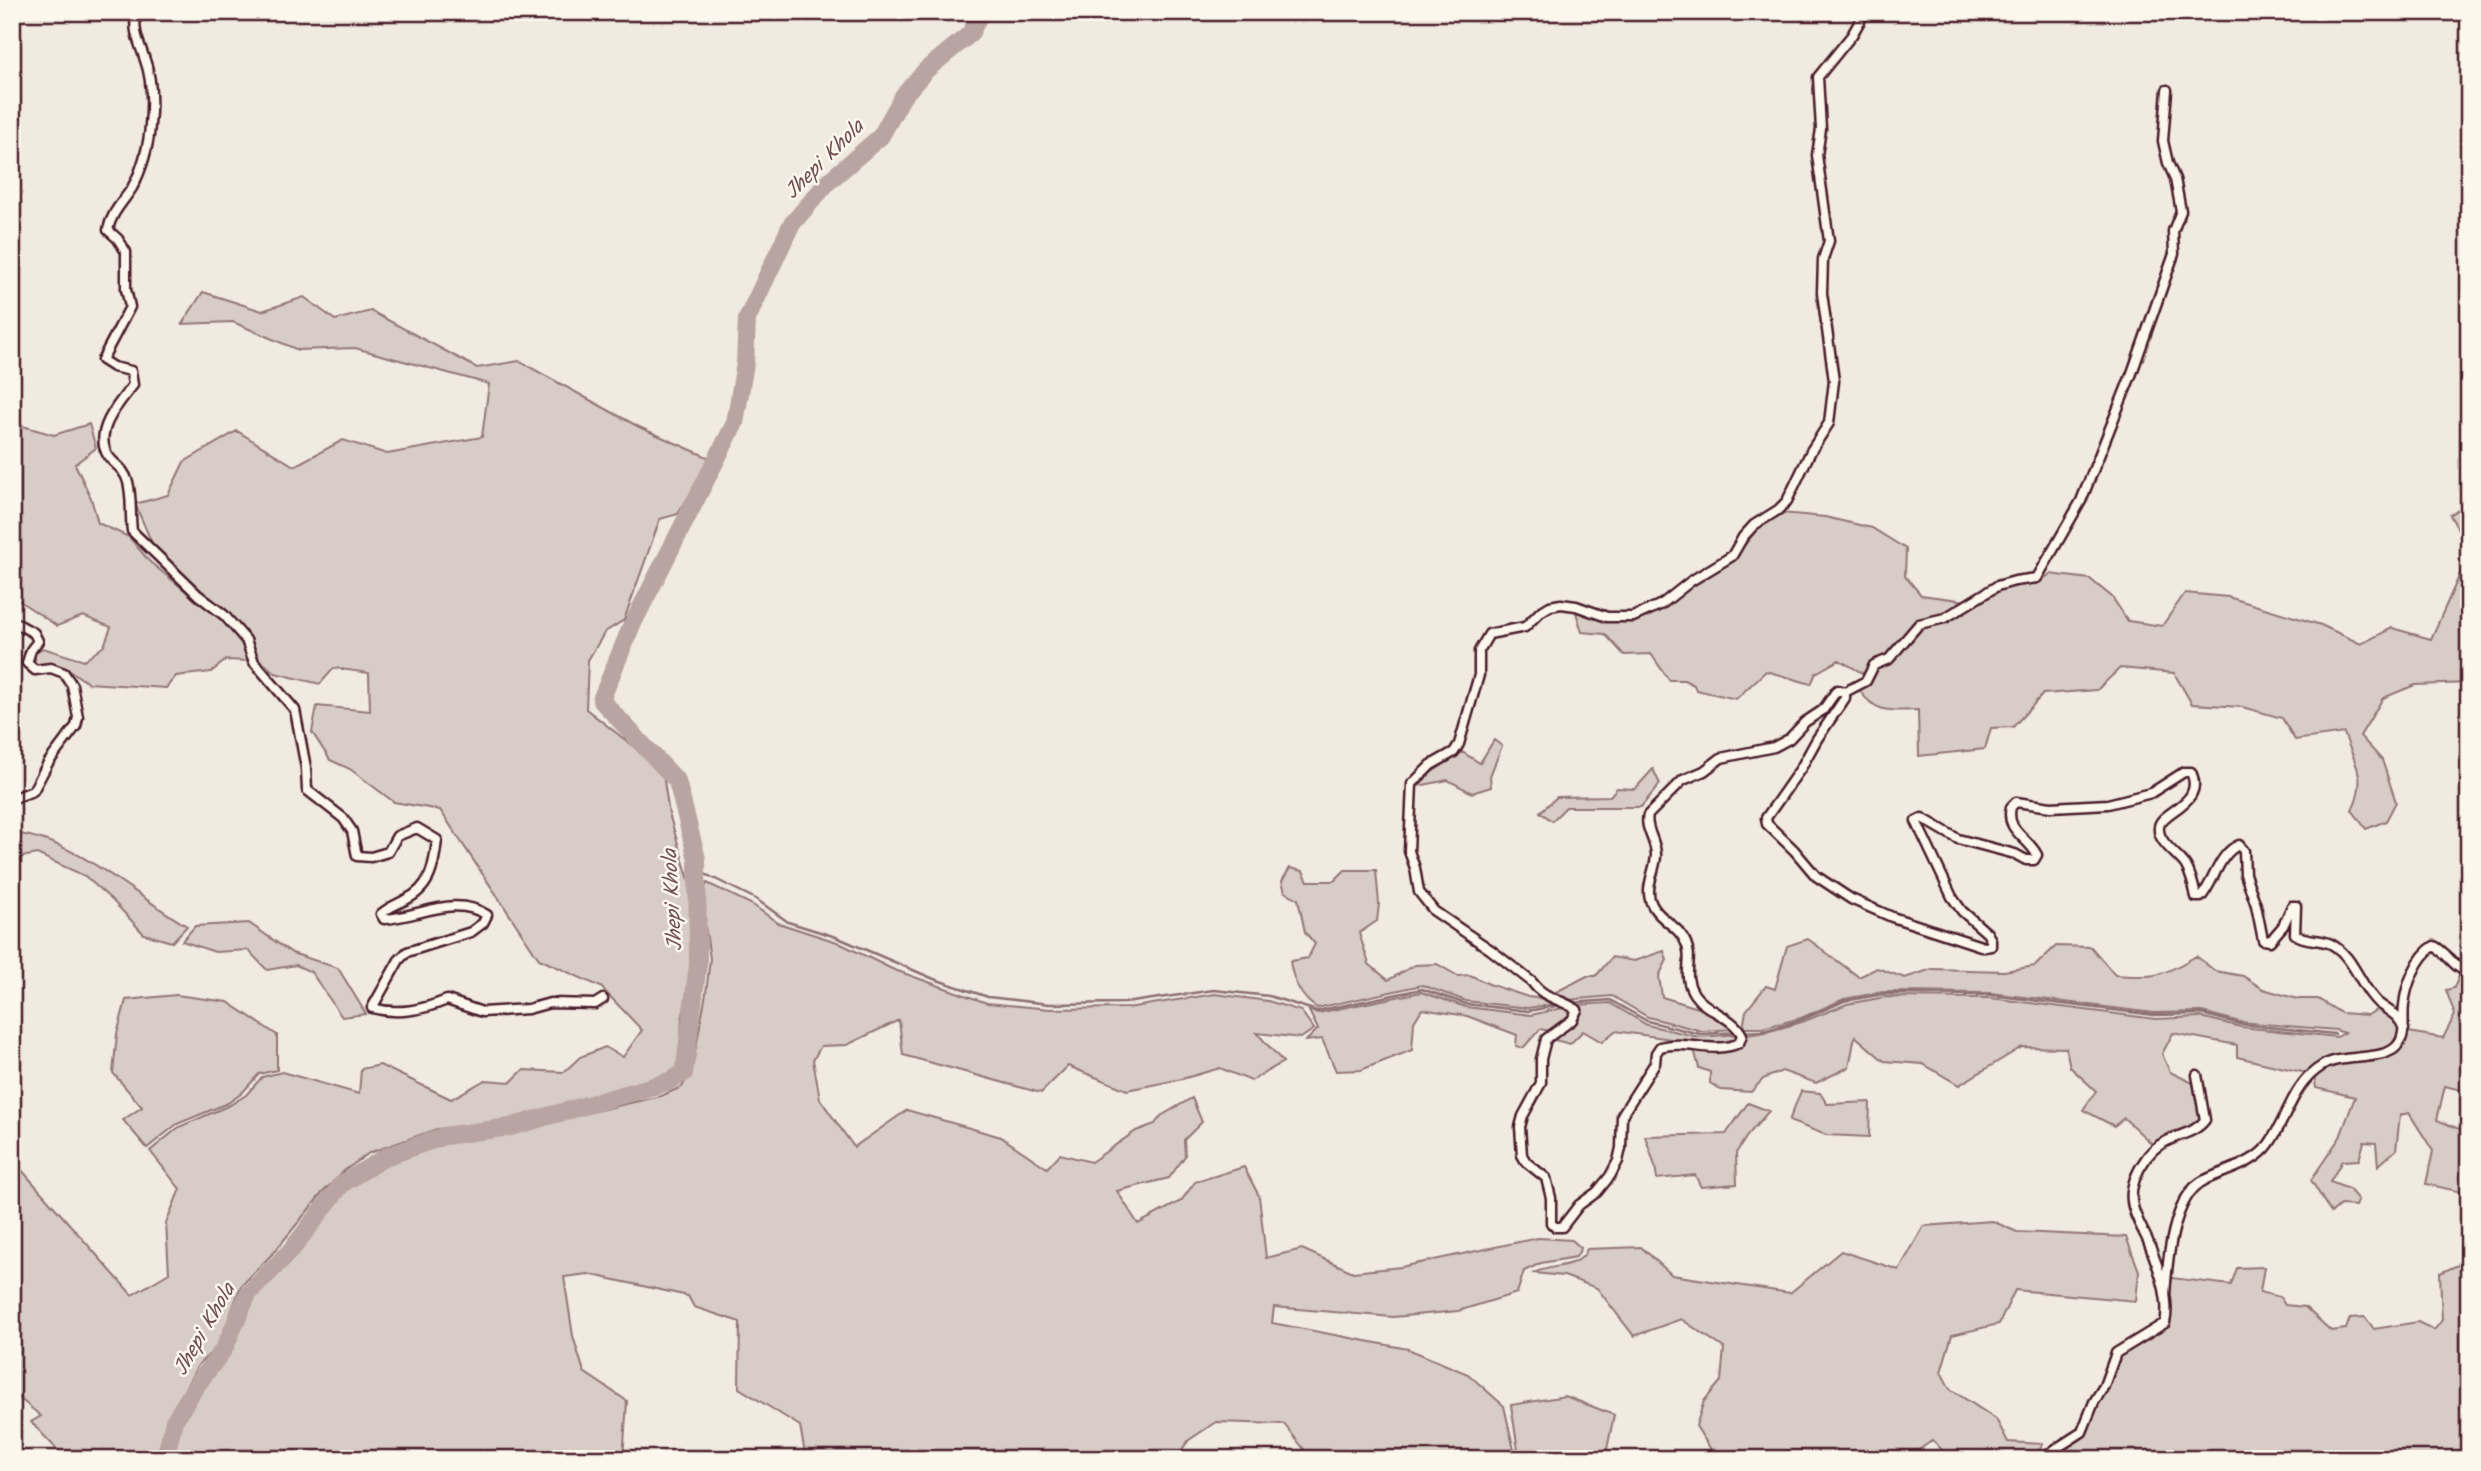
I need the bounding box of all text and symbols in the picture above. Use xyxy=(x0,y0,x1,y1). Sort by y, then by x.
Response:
water label: Jhepi Khola xyxy=(777,111,874,208)
water label: Jhepi Khola xyxy=(654,847,693,952)
water label: Jhepi Khola xyxy=(165,1276,246,1382)

